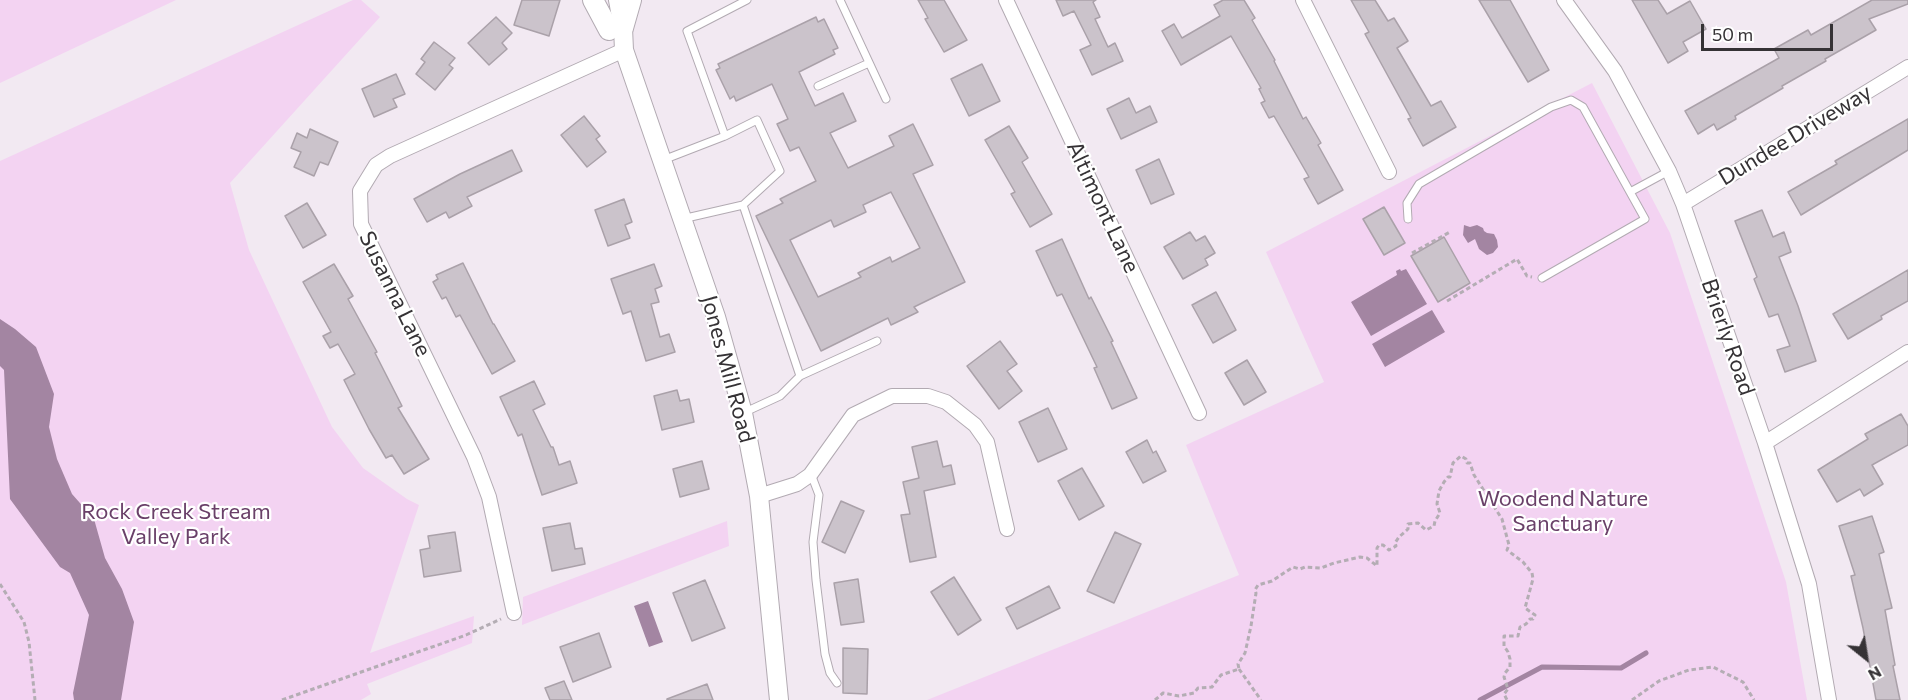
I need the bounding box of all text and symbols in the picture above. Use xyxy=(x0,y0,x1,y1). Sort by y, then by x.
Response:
scale bar xyxy=(1704,12,1836,50)
text: 50 m xyxy=(1712,23,1753,45)
street label: Dundee Driveway xyxy=(1714,79,1876,191)
street label: Altimont Lane xyxy=(1061,137,1145,277)
street label: Susanna Lane xyxy=(353,227,437,361)
street label: Brierly Road xyxy=(1696,275,1760,399)
street label: Jones Mill Road xyxy=(696,292,760,446)
park label: Woodend Nature Sanctuary xyxy=(1478,486,1648,538)
park label: Rock Creek Stream Valley Park xyxy=(81,499,271,550)
north arrow xyxy=(1836,628,1896,688)
text: N xyxy=(1865,663,1885,685)

